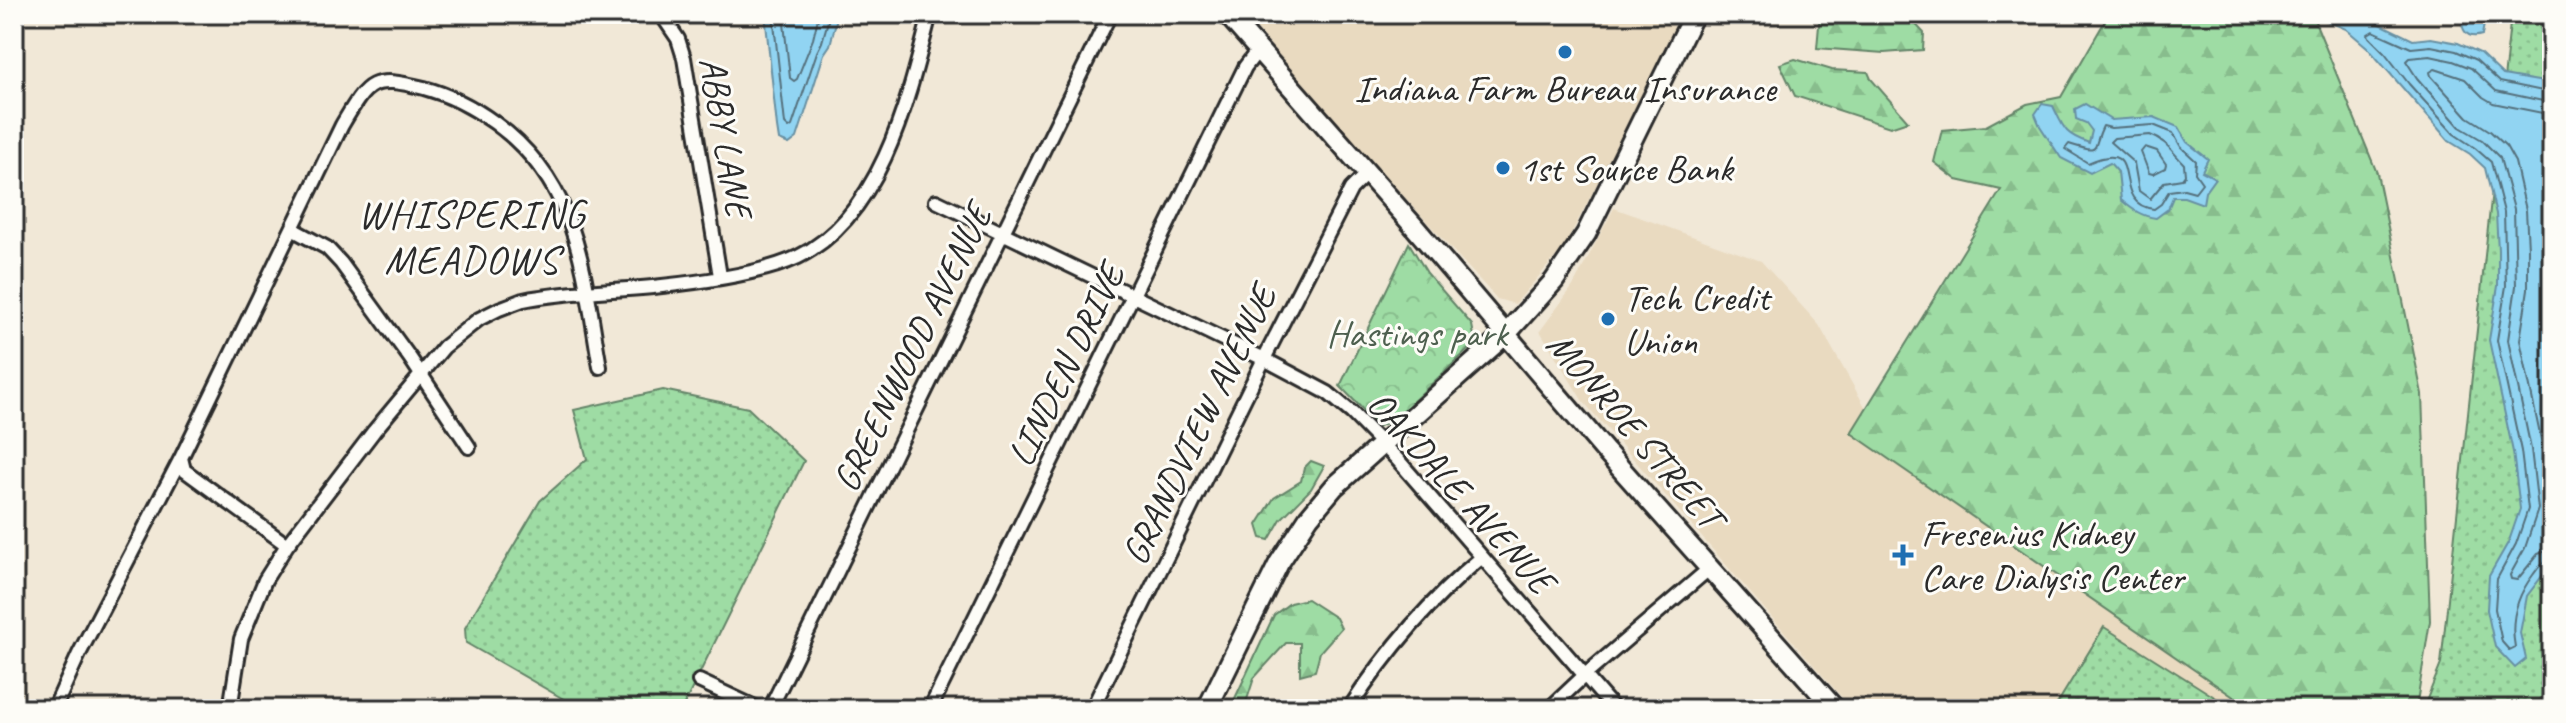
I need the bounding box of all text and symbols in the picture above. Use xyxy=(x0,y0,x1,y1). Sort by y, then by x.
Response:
marker: Indiana Farm Bureau Insurance xyxy=(1556,43,1574,61)
street label: ABBY LANE xyxy=(689,53,764,226)
place label: Indiana Farm Bureau Insurance xyxy=(1354,65,1778,112)
place label: 1st Source Bank xyxy=(1519,145,1736,192)
marker: 1st Source Bank xyxy=(1494,159,1512,177)
district label: WHISPERING MEADOWS xyxy=(358,189,588,285)
street label: GREENWOOD AVENUE xyxy=(822,192,1004,499)
street label: LINDEN DRIVE xyxy=(997,252,1137,474)
street label: GRANDVIEW AVENUE xyxy=(1111,274,1289,572)
place label: Tech Credit Union xyxy=(1624,274,1773,365)
park label: Hastings park xyxy=(1327,310,1510,357)
marker: Tech Credit Union xyxy=(1599,310,1617,328)
street label: MONROE STREET xyxy=(1537,322,1738,544)
street label: OAKDALE AVENUE xyxy=(1357,381,1568,607)
place label: Fresenius Kidney Care Dialysis Center xyxy=(1921,510,2186,601)
marker: Fresenius Kidney Care Dialysis Center xyxy=(1892,544,1914,566)

